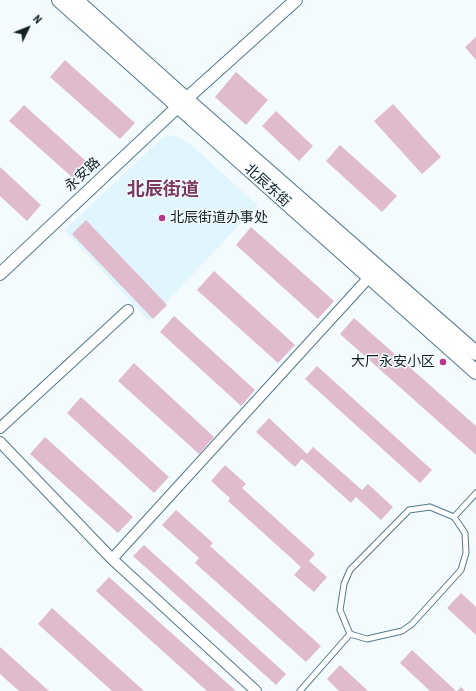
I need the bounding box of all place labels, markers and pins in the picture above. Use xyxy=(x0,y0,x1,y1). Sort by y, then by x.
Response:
place label: 北辰街道办事处 xyxy=(170,210,268,226)
marker: 北辰街道办事处 xyxy=(157,213,167,223)
place label: 大厂永安小区 xyxy=(351,354,435,370)
marker: 大厂永安小区 xyxy=(438,357,448,367)

